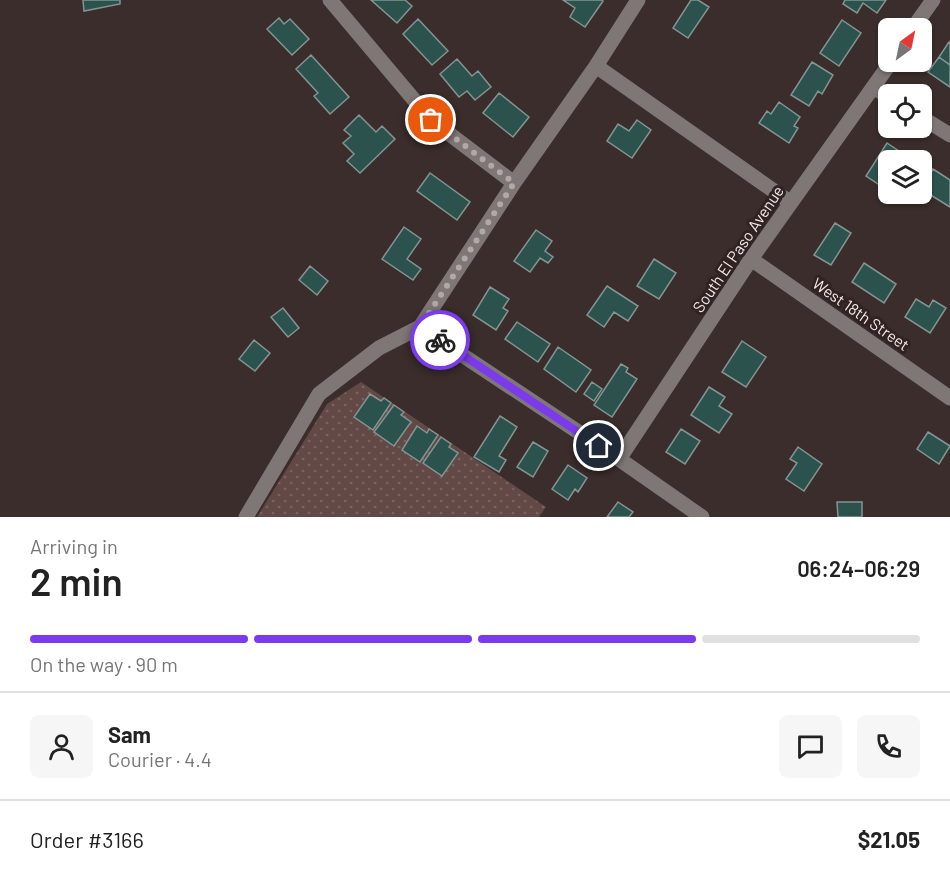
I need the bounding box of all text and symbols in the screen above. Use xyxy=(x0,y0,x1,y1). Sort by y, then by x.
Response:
north arrow xyxy=(878,18,932,72)
map controls xyxy=(878,18,932,204)
button: locate xyxy=(878,84,932,138)
pin xyxy=(405,94,456,145)
icon: bag xyxy=(414,103,447,136)
button: layers xyxy=(878,150,932,204)
street label: South El Paso Avenue xyxy=(688,182,787,316)
street label: West 18th Street xyxy=(809,273,913,354)
courier xyxy=(410,310,470,370)
icon: bike xyxy=(424,324,457,357)
pin xyxy=(573,420,624,471)
icon: home xyxy=(582,429,615,462)
text: Arriving in xyxy=(30,534,118,558)
text: 06:24–06:29 xyxy=(797,555,920,581)
text: 2 min xyxy=(30,557,123,604)
text: On the way · 90 m xyxy=(30,652,178,676)
button: person xyxy=(30,715,93,778)
button: chat xyxy=(779,715,842,778)
button: phone xyxy=(857,715,920,778)
text: Sam xyxy=(108,721,151,747)
text: Courier · 4.4 xyxy=(108,747,212,771)
text: Order #3166 xyxy=(30,826,144,852)
text: $21.05 xyxy=(858,826,920,852)

